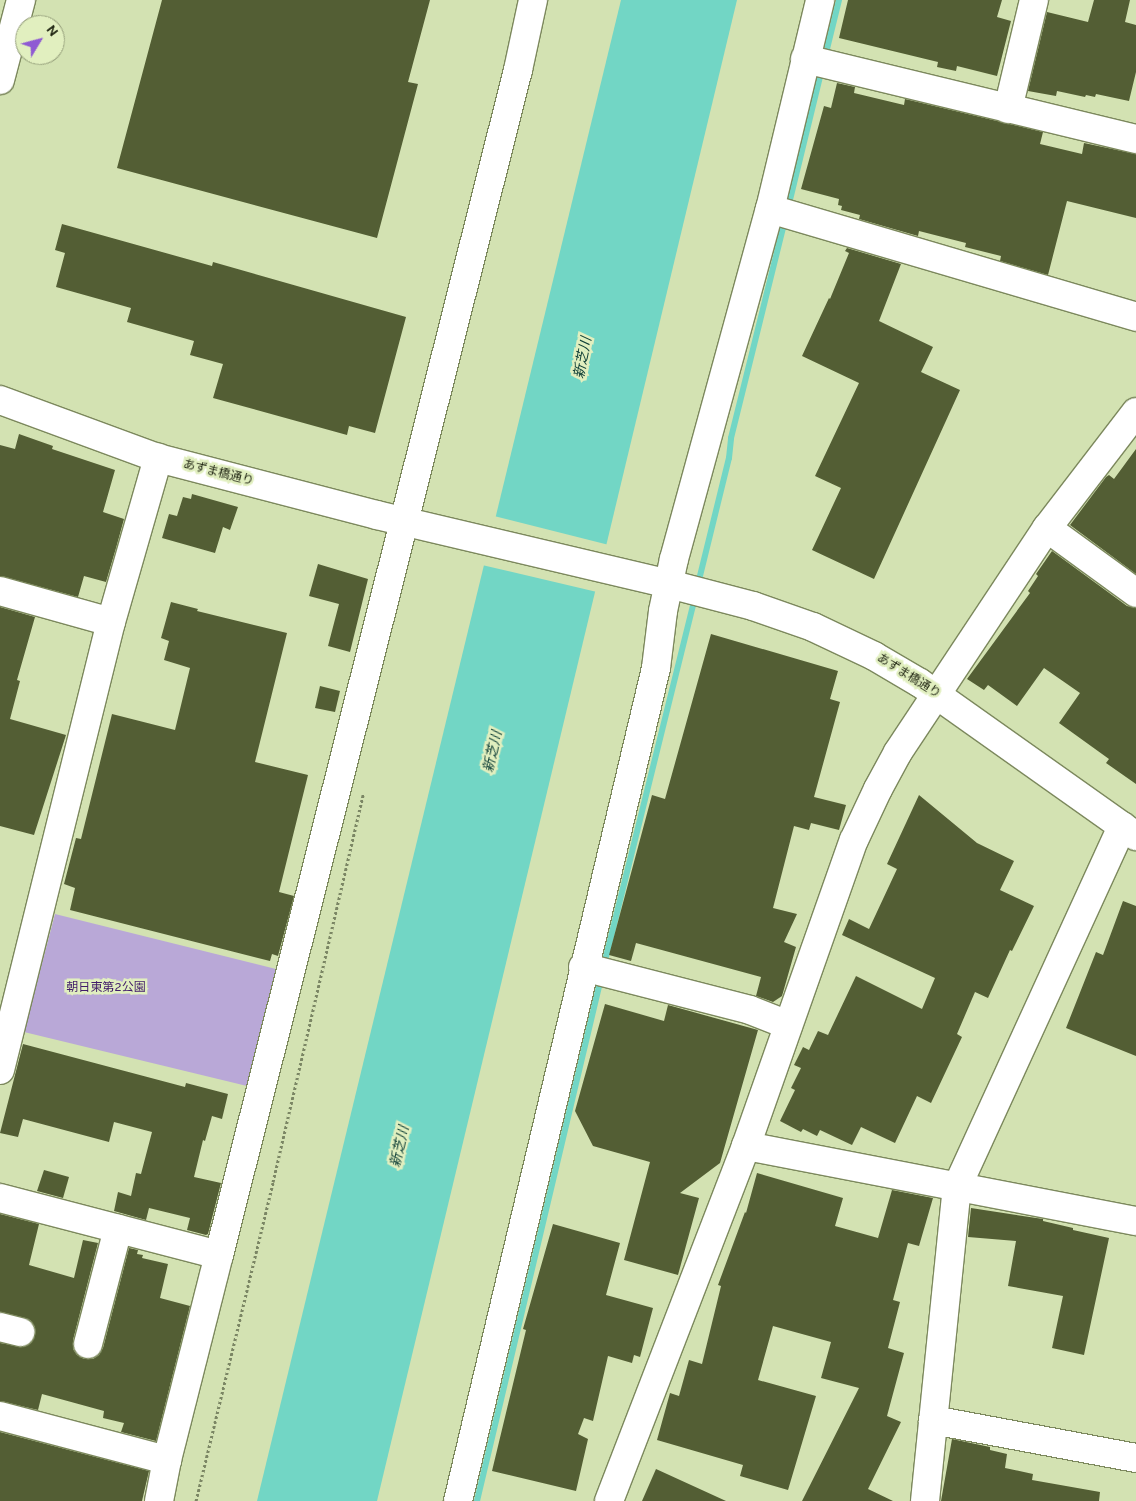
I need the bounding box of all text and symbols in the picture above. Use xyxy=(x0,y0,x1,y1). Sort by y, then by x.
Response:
north arrow xyxy=(15,15,65,65)
text: N xyxy=(42,22,61,40)
water label: 新芝川 xyxy=(572,336,596,380)
street label: あずま橋通り xyxy=(181,458,255,490)
street label: あずま橋通り xyxy=(874,652,942,702)
water label: 新芝川 xyxy=(481,730,507,774)
park label: 朝日東第2公園 xyxy=(66,982,146,996)
water label: 新芝川 xyxy=(388,1125,414,1169)

